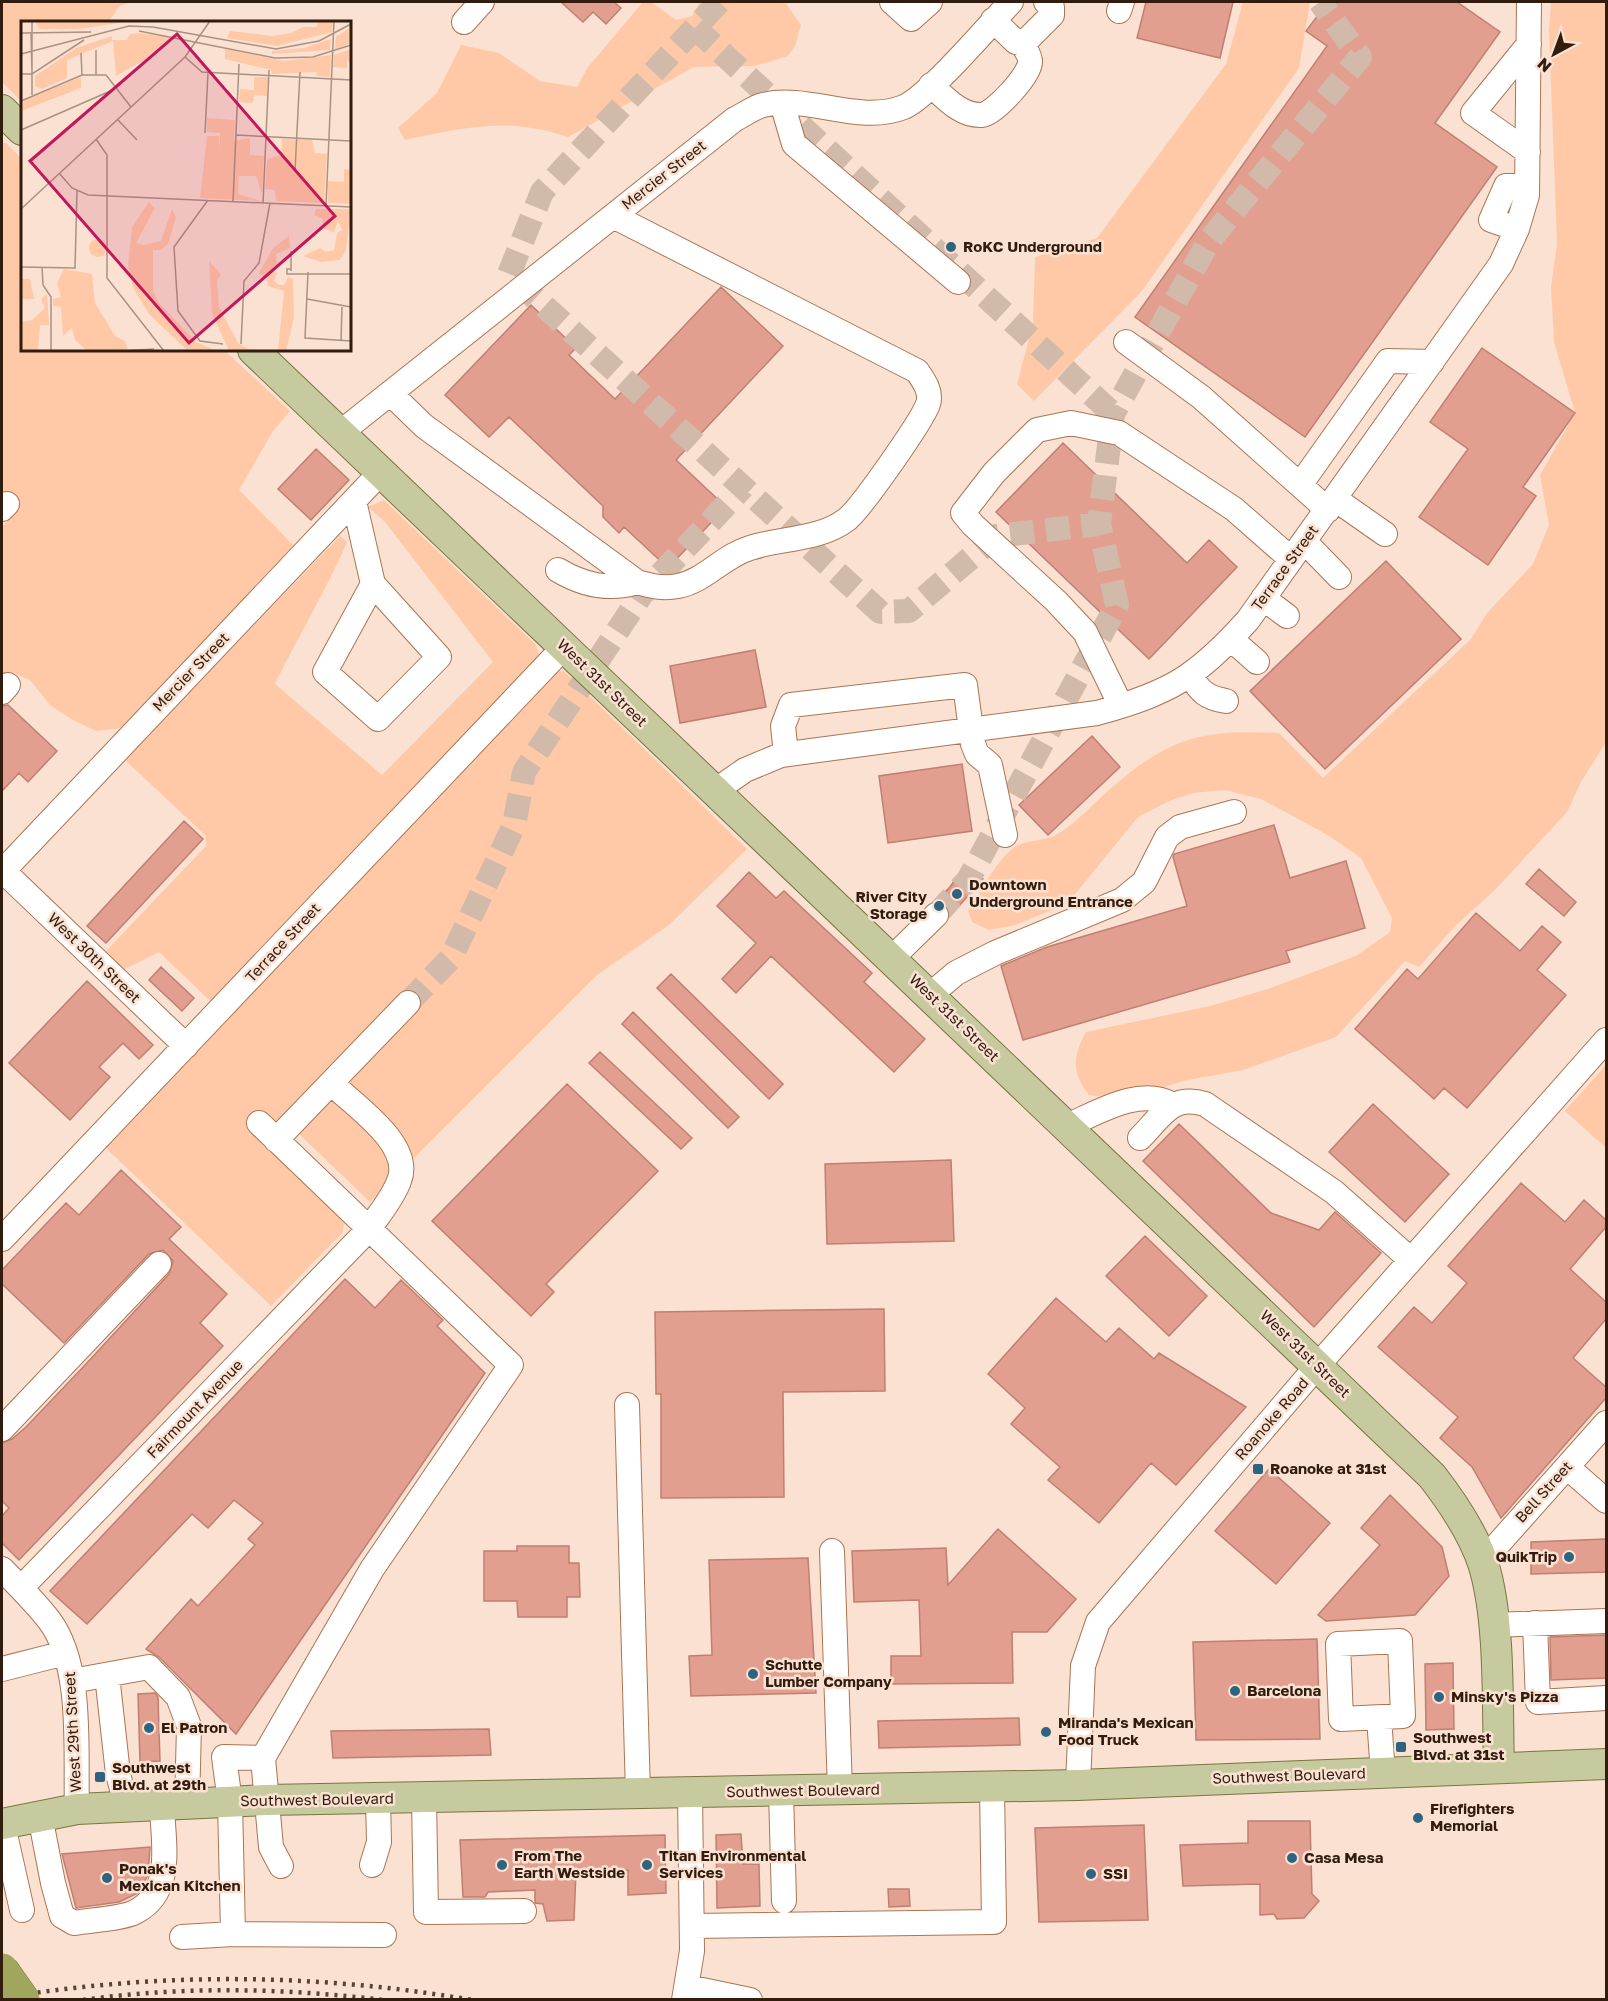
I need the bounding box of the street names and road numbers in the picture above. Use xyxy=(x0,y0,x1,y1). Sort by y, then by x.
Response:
street label: Mercier Street xyxy=(618,136,709,213)
street label: Terrace Street xyxy=(1247,521,1321,614)
street label: Mercier Street xyxy=(148,628,232,714)
street label: West 31st Street xyxy=(554,635,652,730)
street label: Terrace Street xyxy=(241,899,324,986)
street label: West 30th Street xyxy=(45,909,145,1006)
street label: West 31st Street xyxy=(906,970,1004,1065)
street label: West 31st Street xyxy=(1257,1306,1355,1401)
street label: Fairmount Avenue xyxy=(143,1355,246,1461)
street label: Roanoke Road xyxy=(1231,1374,1312,1463)
street label: Bell Street xyxy=(1511,1457,1576,1526)
street label: West 29th Street xyxy=(60,1671,84,1793)
street label: Southwest Boulevard xyxy=(1212,1763,1366,1787)
street label: Southwest Boulevard xyxy=(726,1780,880,1800)
street label: Southwest Boulevard xyxy=(240,1789,394,1809)

